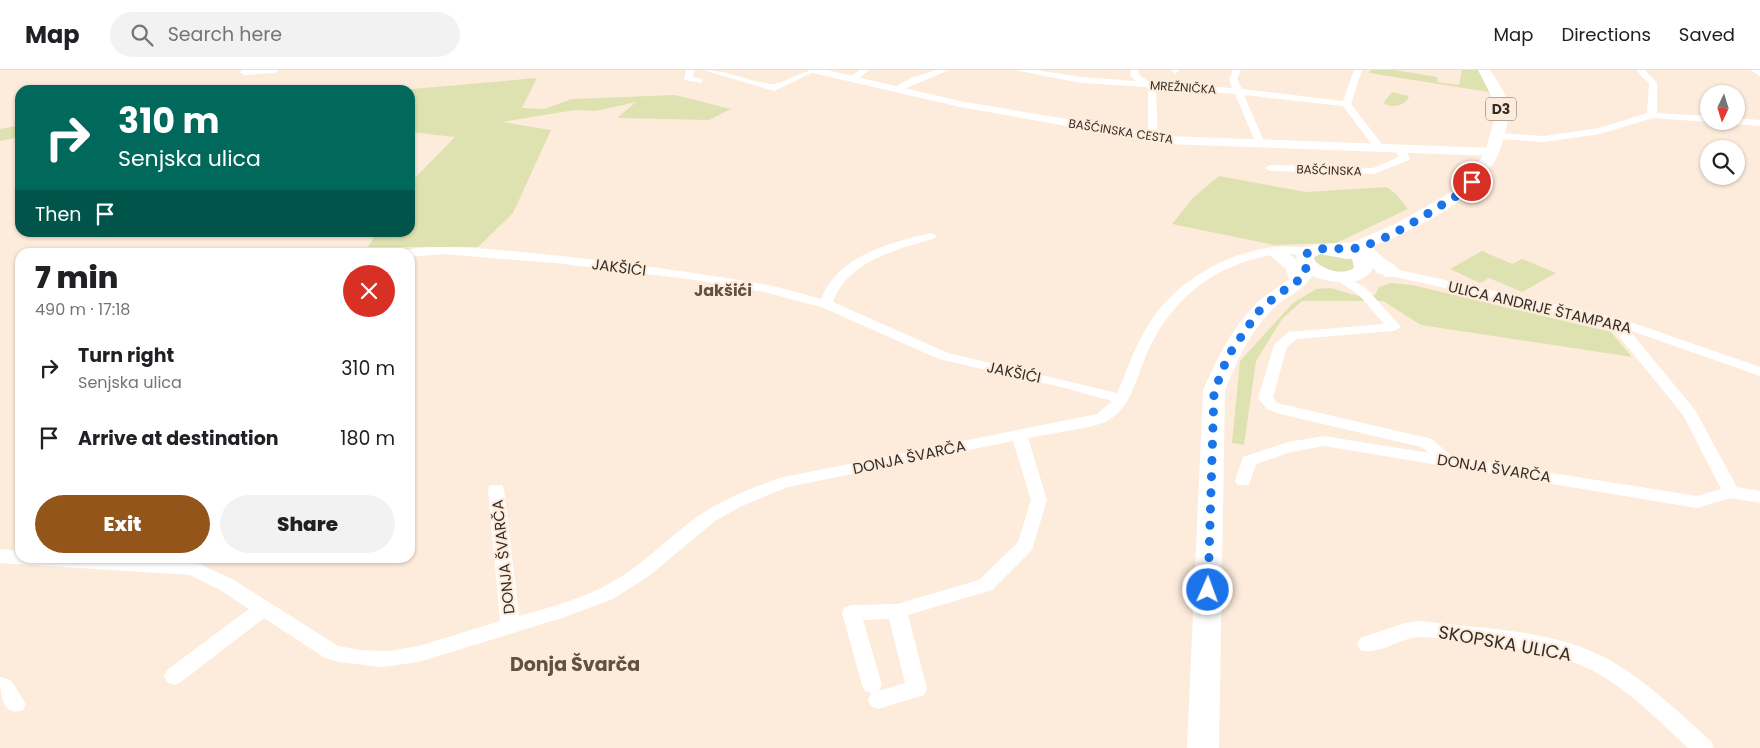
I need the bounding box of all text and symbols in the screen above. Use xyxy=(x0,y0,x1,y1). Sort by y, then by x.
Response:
search box xyxy=(110,12,460,57)
text: Map xyxy=(25,18,80,51)
icon: search xyxy=(128,21,156,49)
text: Search here xyxy=(168,21,282,48)
text: Map xyxy=(1494,22,1533,47)
text: Directions xyxy=(1561,22,1651,47)
text: Saved xyxy=(1679,22,1735,47)
street label: MREŽNIČKA xyxy=(1149,76,1217,98)
north arrow xyxy=(1700,85,1745,130)
map controls xyxy=(1700,85,1745,185)
text: 310 m xyxy=(118,96,220,145)
road number: D3 xyxy=(1486,98,1516,120)
icon: right xyxy=(35,105,100,170)
street label: BAŠĆINSKA CESTA xyxy=(1067,114,1175,148)
button: search xyxy=(1700,140,1745,185)
text: Senjska ulica xyxy=(118,143,261,174)
street label: BAŠĆINSKA xyxy=(1296,160,1362,180)
pin xyxy=(1451,161,1493,203)
icon: arrive xyxy=(1458,168,1486,196)
icon: arrive xyxy=(91,200,119,228)
text: Then xyxy=(35,201,81,228)
street label: JAKŠIĆI xyxy=(591,253,647,281)
text: 7 min xyxy=(35,256,118,299)
button: close xyxy=(343,265,395,317)
street label: ULICA ANDRIJE ŠTAMPARA xyxy=(1446,276,1634,338)
district label: Jakšići xyxy=(694,279,752,302)
text: 490 m · 17:18 xyxy=(35,298,130,321)
text: Turn right xyxy=(78,342,174,369)
icon: right xyxy=(35,354,63,382)
text: 310 m xyxy=(341,355,395,382)
street label: JAKŠIĆI xyxy=(985,356,1043,388)
text: Senjska ulica xyxy=(78,371,182,394)
icon: arrive xyxy=(35,424,63,452)
text: Arrive at destination xyxy=(78,425,279,452)
text: 180 m xyxy=(340,425,395,452)
street label: DONJA ŠVARČA xyxy=(851,435,967,479)
street label: DONJA ŠVARČA xyxy=(1436,449,1552,487)
button: Exit xyxy=(35,495,210,553)
button: Share xyxy=(220,495,395,553)
street label: DONJA ŠVARČA xyxy=(487,499,519,615)
position arrow xyxy=(1181,563,1233,615)
street label: SKOPSKA ULICA xyxy=(1437,619,1573,667)
district label: Donja Švarča xyxy=(510,651,640,678)

